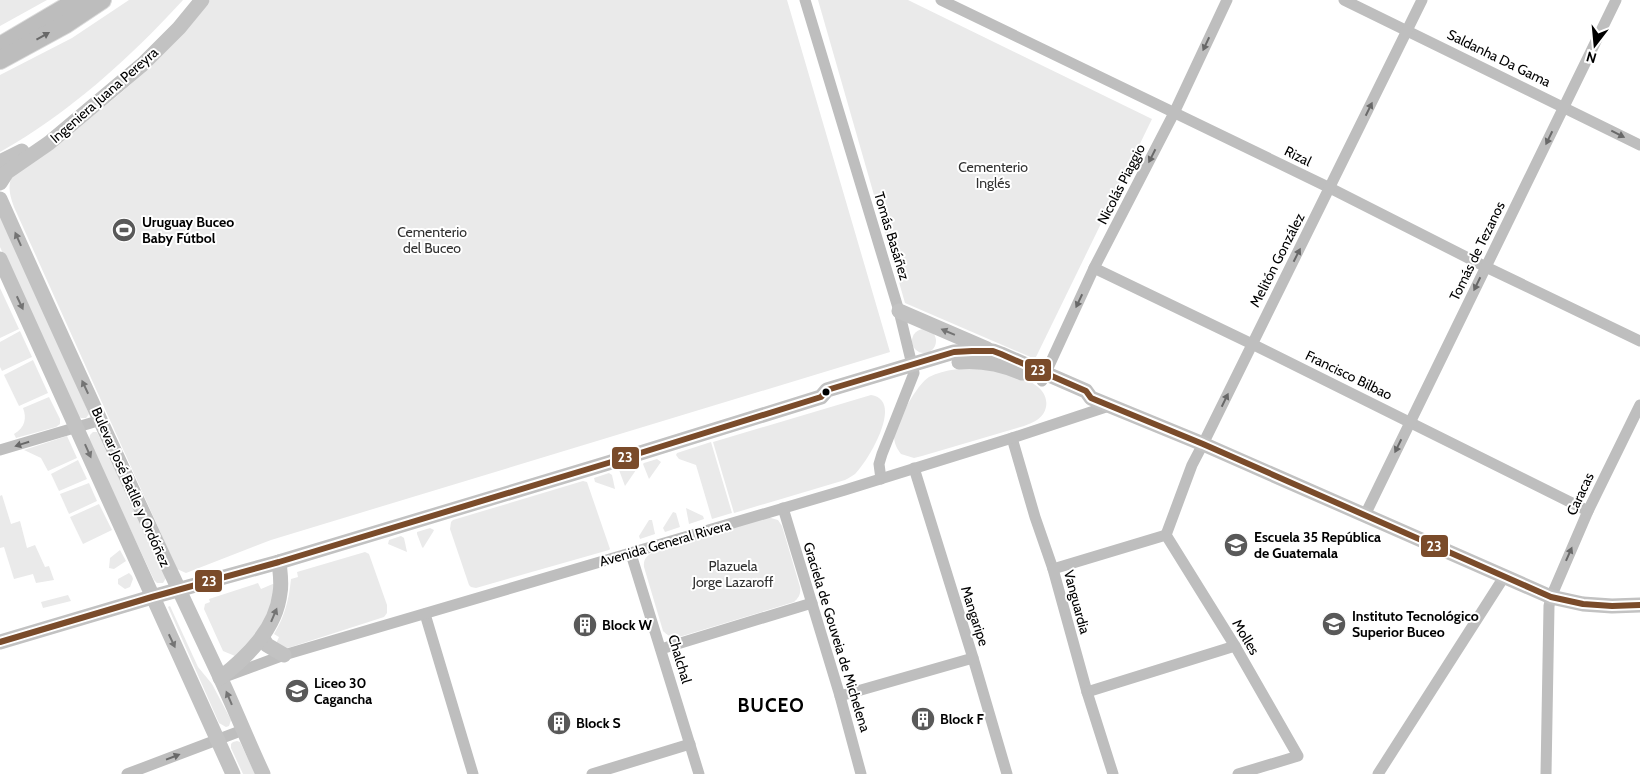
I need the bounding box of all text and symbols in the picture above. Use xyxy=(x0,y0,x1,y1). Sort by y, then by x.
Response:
north arrow xyxy=(1570,20,1620,70)
street label: Saldanha Da Gama xyxy=(1444,25,1554,91)
one-way arrow xyxy=(36,32,49,41)
one-way arrow xyxy=(1201,37,1209,51)
street label: Ingeniera Juana Pereyra xyxy=(46,43,162,147)
text: N xyxy=(1584,47,1599,68)
one-way arrow xyxy=(1365,102,1373,116)
one-way arrow xyxy=(1611,130,1625,138)
one-way arrow xyxy=(1545,131,1553,145)
street label: Nicolás Piaggio xyxy=(1093,140,1149,227)
street label: Rizal xyxy=(1281,142,1315,171)
one-way arrow xyxy=(1148,149,1156,163)
park label: Cementerio Inglés xyxy=(958,158,1028,192)
street label: Tomás Basáñez xyxy=(870,190,914,283)
street label: Tomás de Tezanos xyxy=(1445,198,1509,304)
street label: Melitón González xyxy=(1246,210,1309,310)
place label: Uruguay Buceo Baby Fútbol xyxy=(142,213,234,247)
sports icon: Uruguay Buceo Baby Fútbol xyxy=(111,217,137,243)
park label: Cementerio del Buceo xyxy=(397,223,467,257)
one-way arrow xyxy=(13,232,21,246)
one-way arrow xyxy=(1293,248,1301,262)
one-way arrow xyxy=(1473,277,1481,291)
one-way arrow xyxy=(1075,294,1083,309)
one-way arrow xyxy=(17,296,25,310)
one-way arrow xyxy=(941,327,955,335)
street label: Francisco Bilbao xyxy=(1303,346,1396,404)
line badge: 23 xyxy=(1024,358,1052,382)
text: 23 xyxy=(1031,361,1045,379)
one-way arrow xyxy=(81,380,89,394)
unlabelled marker xyxy=(821,387,831,397)
one-way arrow xyxy=(1220,393,1229,408)
street label: Bulevar José Batlle y Ordóñez xyxy=(88,404,175,570)
one-way arrow xyxy=(1393,438,1402,453)
one-way arrow xyxy=(14,440,29,448)
one-way arrow xyxy=(84,444,92,458)
line badge: 23 xyxy=(611,446,640,470)
text: 23 xyxy=(618,448,632,466)
street label: Caracas xyxy=(1562,470,1598,518)
street label: Avenida General Rivera xyxy=(597,516,733,570)
place label: Escuela 35 República de Guatemala xyxy=(1254,528,1381,562)
school or university icon: Escuela 35 República de Guatemala xyxy=(1223,532,1249,558)
line badge: 23 xyxy=(1420,534,1449,558)
text: 23 xyxy=(1427,537,1441,555)
street label: Graciela de Gouveia de Michelena xyxy=(800,540,875,734)
one-way arrow xyxy=(1566,547,1574,561)
park label: Plazuela Jorge Lazaroff xyxy=(692,557,774,591)
street label: Vanguardia xyxy=(1060,568,1094,636)
line badge: 23 xyxy=(194,569,223,593)
text: 23 xyxy=(202,572,216,590)
street label: Mangaripe xyxy=(957,584,993,648)
place label: Instituto Tecnológico Superior Buceo xyxy=(1352,607,1479,641)
one-way arrow xyxy=(270,608,278,622)
school or university icon: Instituto Tecnológico Superior Buceo xyxy=(1321,611,1347,637)
building icon: Block W xyxy=(572,612,598,638)
place label: Block W xyxy=(602,616,653,634)
street label: Molles xyxy=(1228,616,1264,658)
street label: Chalchal xyxy=(664,632,696,686)
one-way arrow xyxy=(169,634,177,648)
place label: Liceo 30 Cagancha xyxy=(314,674,372,708)
school or university icon: Liceo 30 Cagancha xyxy=(284,678,310,704)
one-way arrow xyxy=(224,690,232,705)
district label: BUCEO xyxy=(737,694,805,717)
building icon: Block F xyxy=(910,706,936,732)
building icon: Block S xyxy=(546,710,572,736)
place label: Block F xyxy=(940,710,985,728)
place label: Block S xyxy=(576,714,621,732)
one-way arrow xyxy=(166,753,181,761)

